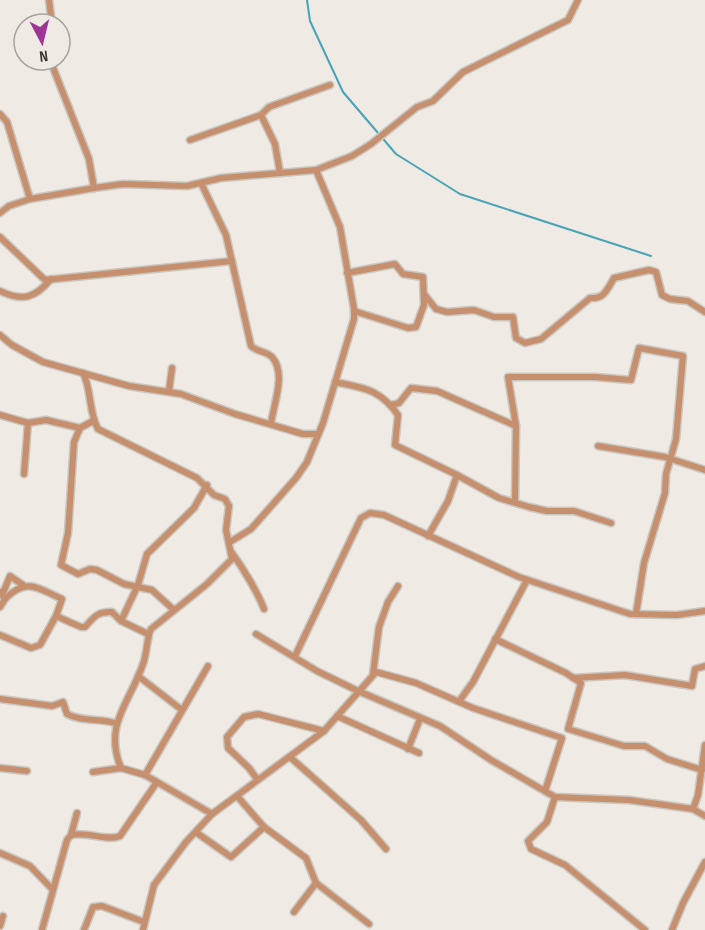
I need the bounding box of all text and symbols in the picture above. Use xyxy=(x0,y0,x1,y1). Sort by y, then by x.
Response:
north arrow xyxy=(12,12,72,72)
text: N xyxy=(38,45,49,65)

